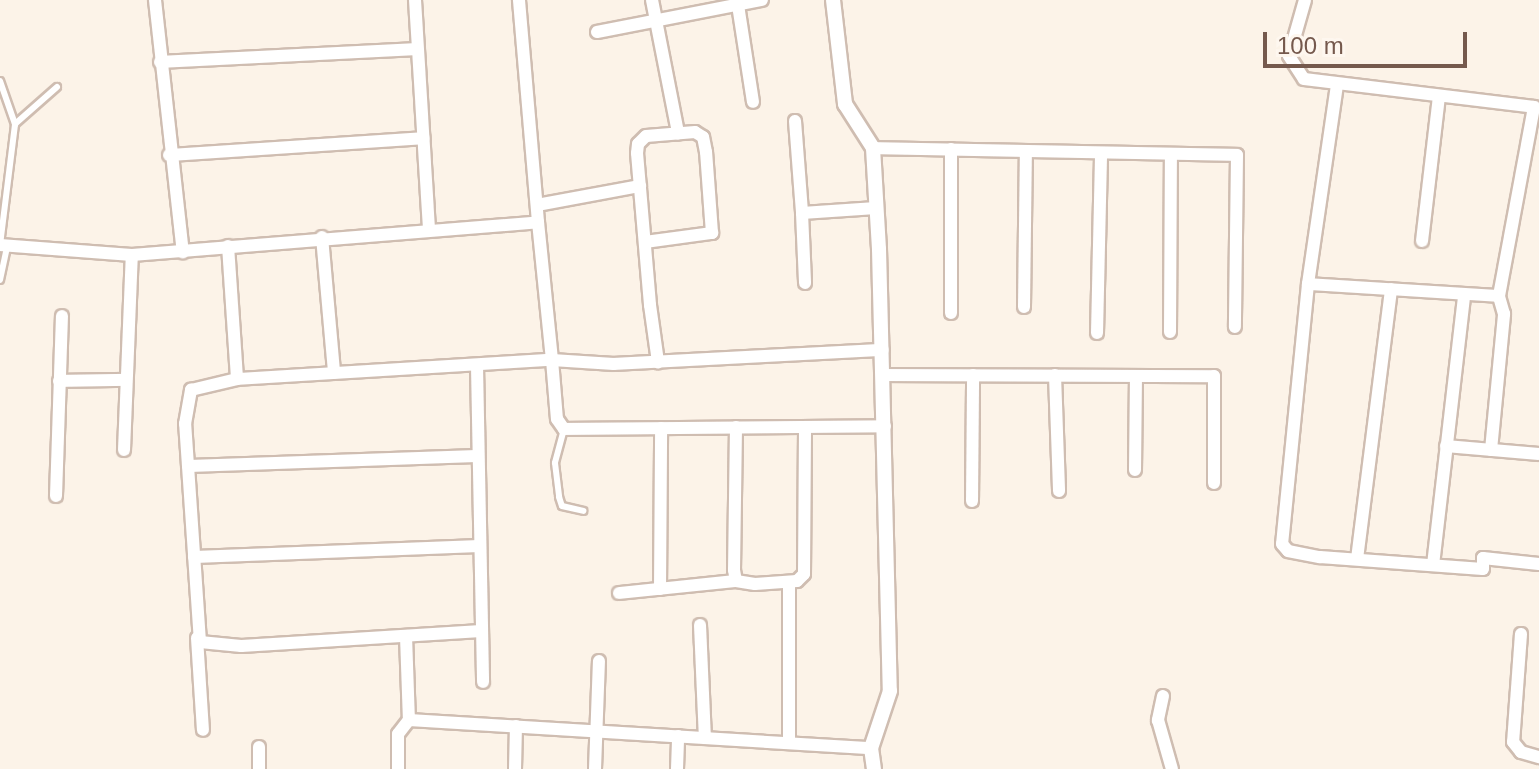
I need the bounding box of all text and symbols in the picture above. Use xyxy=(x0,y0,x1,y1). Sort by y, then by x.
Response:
scale bar xyxy=(1267,16,1471,66)
text: 100 m xyxy=(1277,32,1344,59)

